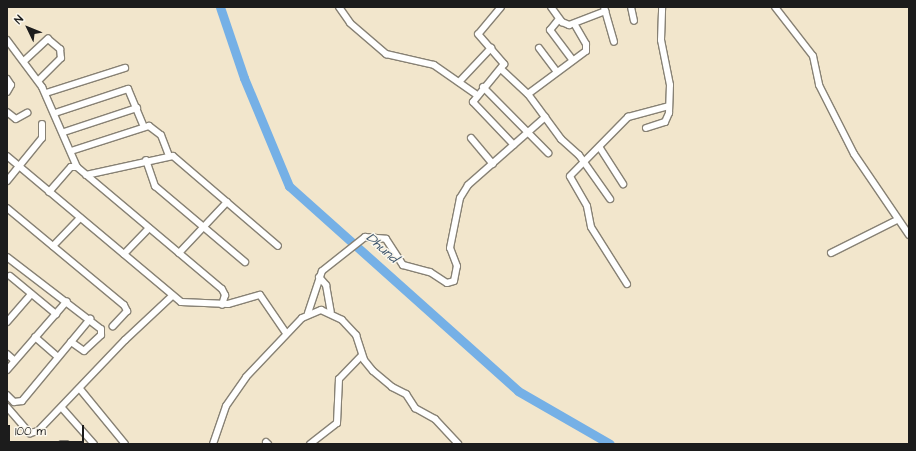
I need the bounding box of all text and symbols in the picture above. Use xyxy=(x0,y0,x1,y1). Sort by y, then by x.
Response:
north arrow xyxy=(8,8,48,48)
text: N xyxy=(11,12,27,27)
water label: Dhund xyxy=(363,229,401,267)
scale bar xyxy=(10,417,86,443)
text: 100 m xyxy=(15,423,46,440)

